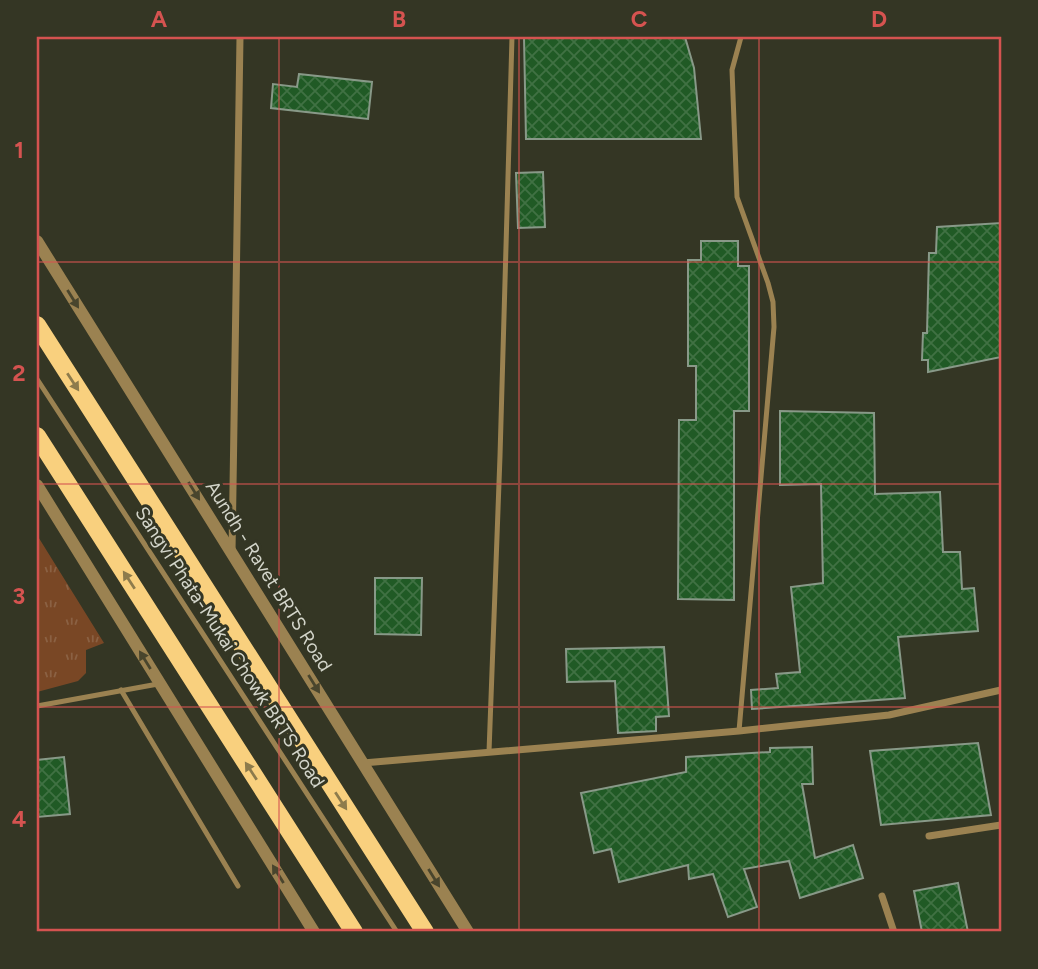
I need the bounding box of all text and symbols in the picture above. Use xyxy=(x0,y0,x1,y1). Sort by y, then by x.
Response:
text: A xyxy=(151,5,168,33)
text: B xyxy=(392,5,406,33)
text: C xyxy=(631,5,648,33)
text: D xyxy=(871,5,887,33)
text: 1 xyxy=(14,136,24,164)
one-way arrow xyxy=(66,289,79,308)
text: 2 xyxy=(12,359,26,387)
one-way arrow xyxy=(67,373,80,392)
street label: Aundh - Ravet BRTS Road xyxy=(201,476,337,676)
one-way arrow xyxy=(187,482,200,501)
street label: Sangvi Phata-Mukai Chowk BRTS Road xyxy=(130,502,330,792)
one-way arrow xyxy=(122,570,135,589)
text: 3 xyxy=(13,582,25,610)
one-way arrow xyxy=(138,651,151,670)
one-way arrow xyxy=(308,675,321,694)
one-way arrow xyxy=(245,762,258,781)
one-way arrow xyxy=(334,792,347,811)
text: 4 xyxy=(12,805,26,833)
one-way arrow xyxy=(271,865,284,884)
one-way arrow xyxy=(428,868,441,887)

